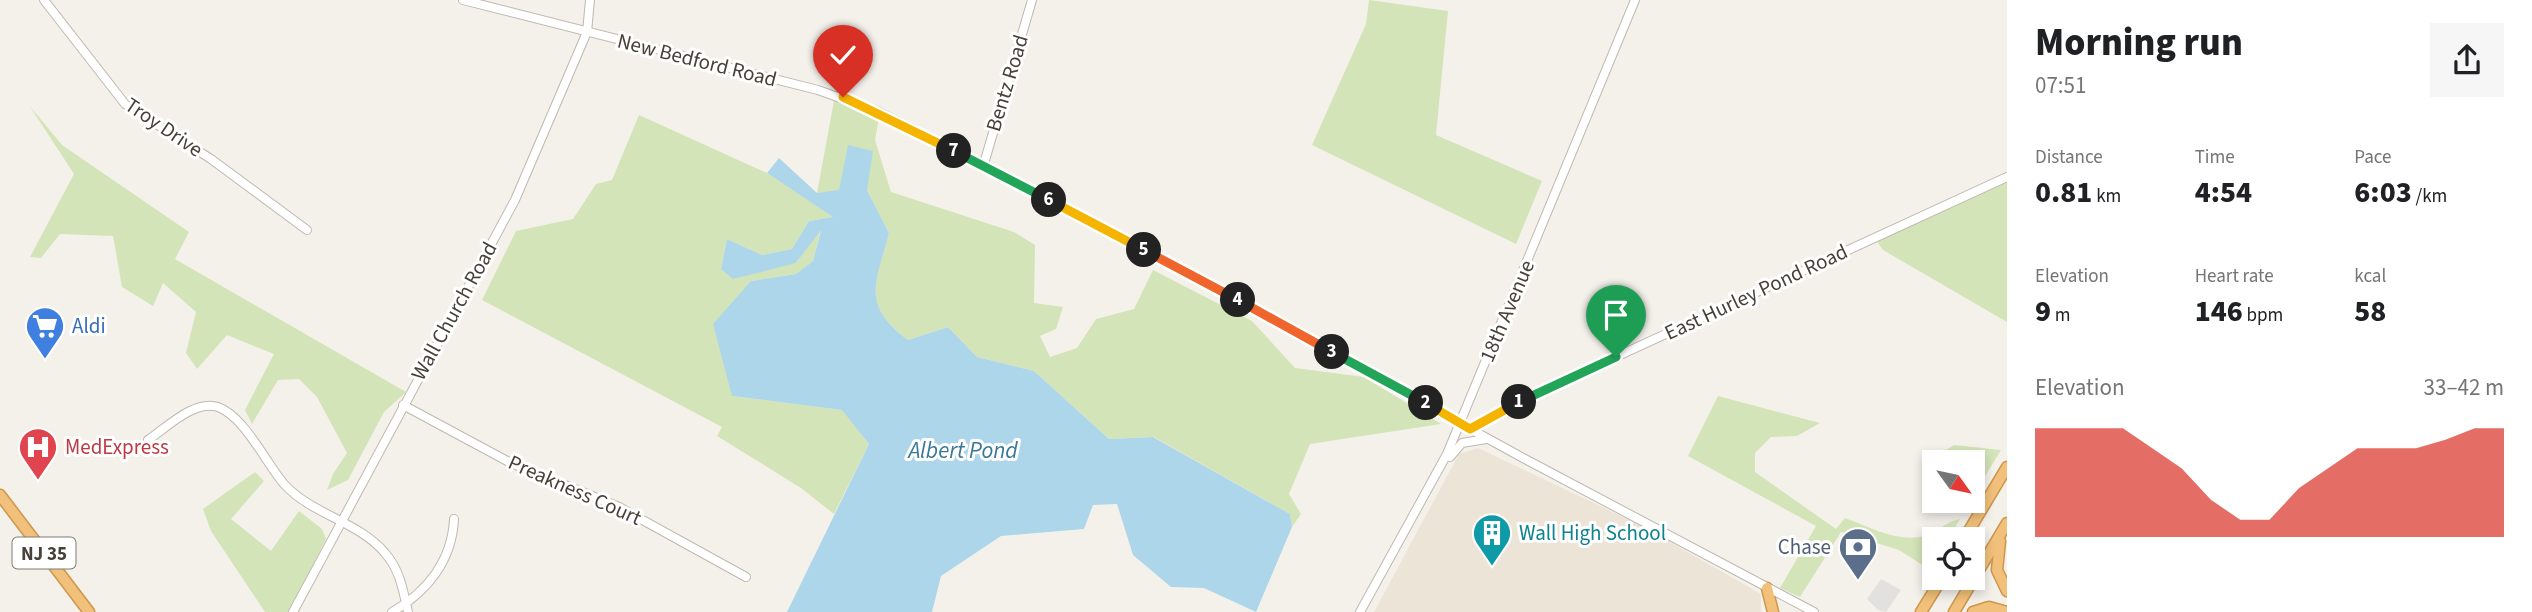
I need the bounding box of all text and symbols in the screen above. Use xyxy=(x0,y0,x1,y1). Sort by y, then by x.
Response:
text: Morning run xyxy=(2035,16,2243,70)
button: share xyxy=(2430,23,2504,97)
pin xyxy=(813,25,873,97)
street label: New Bedford Road xyxy=(614,26,780,94)
street label: Bentz Road xyxy=(978,31,1036,135)
icon: check xyxy=(824,36,862,74)
text: 07:51 xyxy=(2035,69,2086,102)
street label: Troy Drive xyxy=(119,90,209,164)
pin: 7 xyxy=(936,134,972,168)
text: 7 xyxy=(948,137,959,164)
text: Distance xyxy=(2035,144,2103,171)
text: Time xyxy=(2195,144,2235,171)
text: Pace xyxy=(2354,144,2392,171)
text: 0.81 xyxy=(2035,171,2092,214)
text: 4:54 xyxy=(2195,171,2252,214)
text: 6:03 xyxy=(2354,171,2412,214)
pin: 6 xyxy=(1032,182,1066,218)
text: km xyxy=(2092,183,2121,210)
text: /km xyxy=(2412,183,2447,210)
text: 6 xyxy=(1043,186,1054,213)
pin: 5 xyxy=(1126,232,1162,268)
street label: Wall Church Road xyxy=(404,236,504,386)
text: 5 xyxy=(1138,236,1149,263)
street label: East Hurley Pond Road xyxy=(1660,236,1852,348)
street label: 18th Avenue xyxy=(1472,255,1542,367)
text: Elevation xyxy=(2035,263,2109,290)
text: Heart rate xyxy=(2195,263,2274,290)
text: kcal xyxy=(2354,263,2386,290)
pin: 4 xyxy=(1220,282,1256,318)
pin xyxy=(1586,285,1646,357)
text: 4 xyxy=(1232,286,1243,313)
text: 9 xyxy=(2035,290,2051,333)
text: 146 xyxy=(2195,290,2243,333)
text: 58 xyxy=(2354,290,2386,333)
icon: arrive xyxy=(1597,296,1635,334)
text: m xyxy=(2051,302,2071,329)
text: bpm xyxy=(2243,302,2283,329)
supermarket icon: Aldi xyxy=(24,305,66,360)
place label: Aldi xyxy=(72,311,106,341)
pin: 3 xyxy=(1314,334,1350,370)
text: 3 xyxy=(1326,338,1337,365)
text: Elevation xyxy=(2035,371,2125,404)
text: 33–42 m xyxy=(2424,371,2504,404)
pin: 1 xyxy=(1502,384,1536,420)
pin: 2 xyxy=(1408,386,1444,420)
text: 1 xyxy=(1513,388,1524,415)
text: 2 xyxy=(1420,389,1431,416)
hospital icon: MedExpress xyxy=(17,426,59,481)
place label: MedExpress xyxy=(65,432,169,462)
water label: Albert Pond xyxy=(906,434,1018,467)
street label: Preakness Court xyxy=(504,447,646,533)
north arrow xyxy=(1922,450,1984,513)
map controls xyxy=(1922,450,1985,590)
building icon: Wall High School xyxy=(1471,512,1513,567)
place label: Wall High School xyxy=(1519,518,1666,548)
bank icon: Chase xyxy=(1837,526,1879,581)
button: locate xyxy=(1922,527,1985,590)
place label: Chase xyxy=(1778,532,1831,562)
road number: NJ 35 xyxy=(12,538,76,568)

